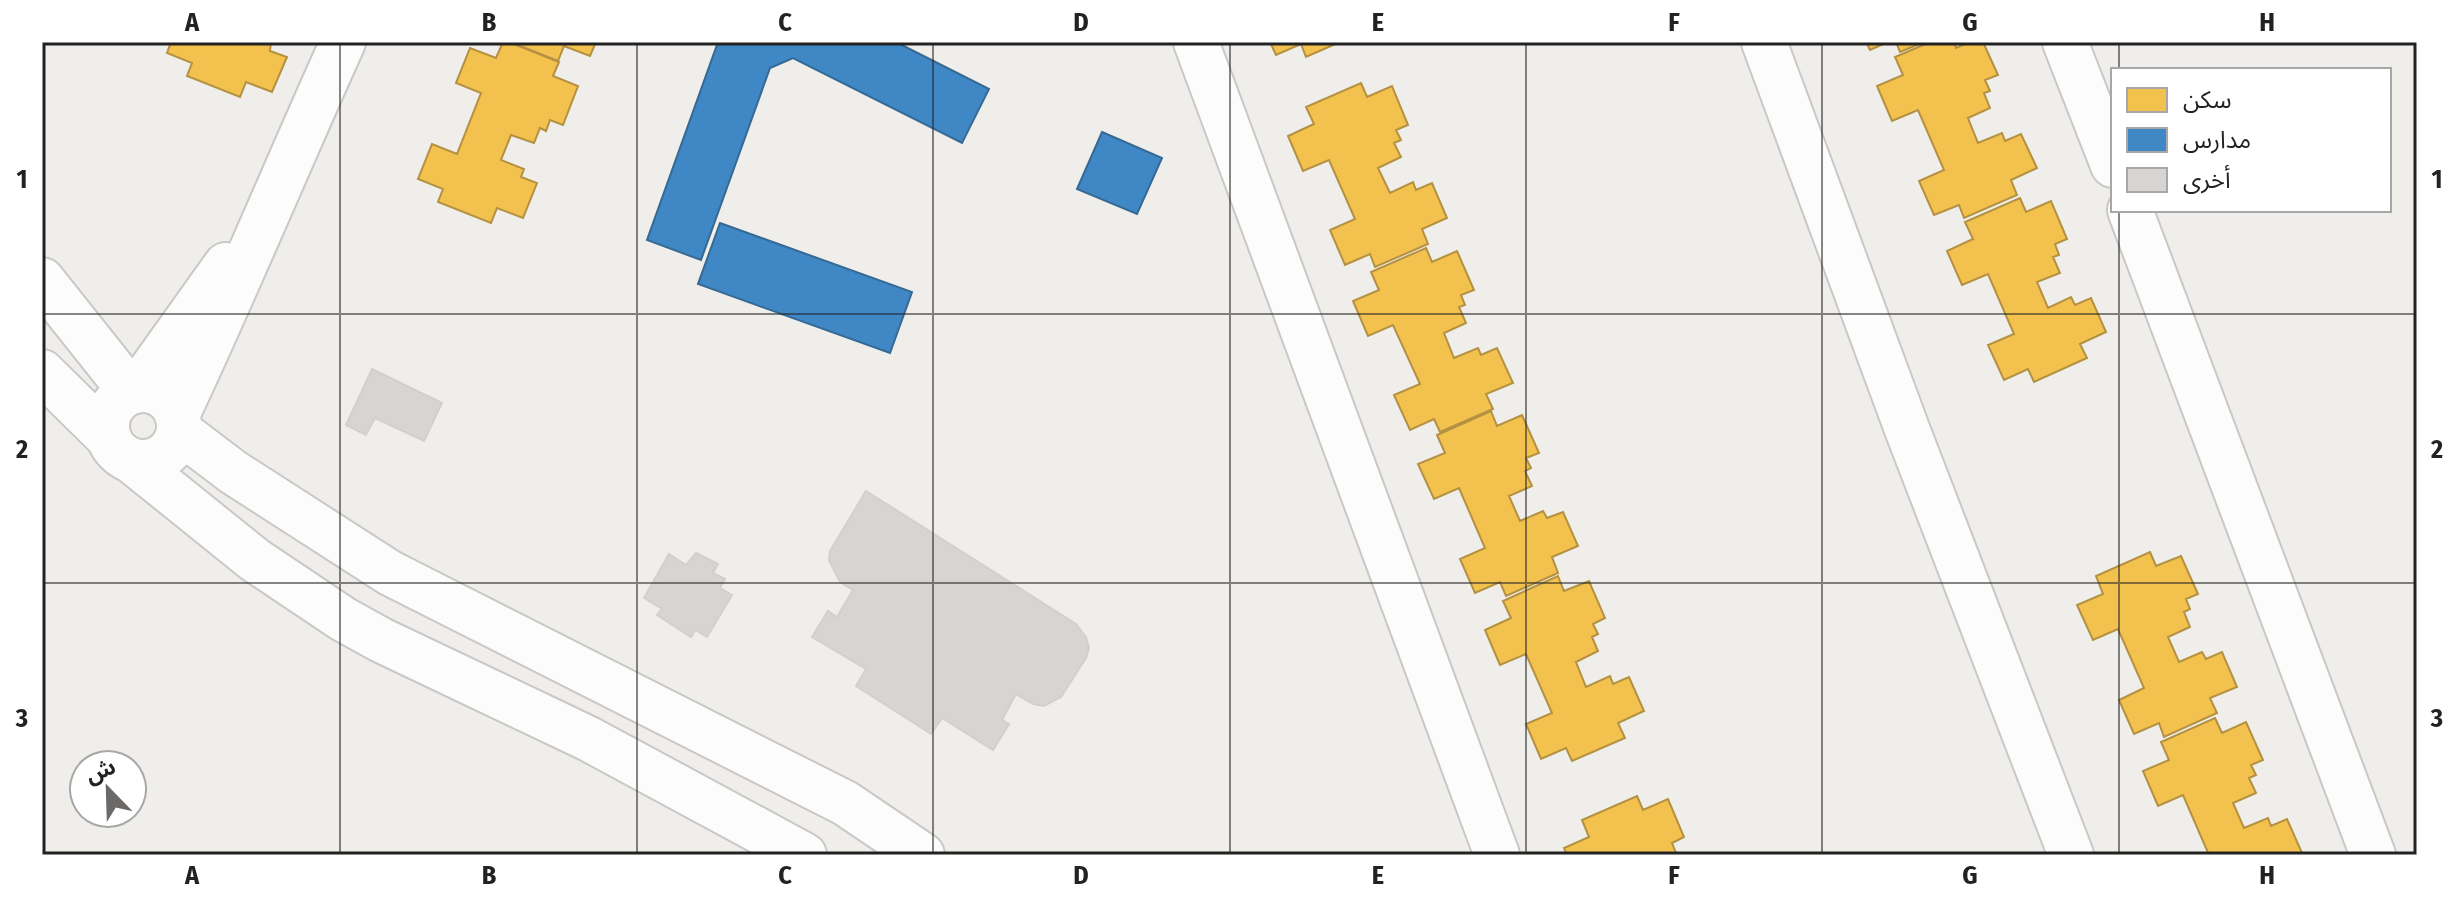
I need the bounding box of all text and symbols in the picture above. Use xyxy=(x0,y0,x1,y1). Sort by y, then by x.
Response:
text: A xyxy=(184,7,200,38)
text: B xyxy=(482,7,497,38)
text: C xyxy=(778,7,792,38)
text: D xyxy=(1073,7,1089,38)
text: E xyxy=(1372,7,1384,38)
text: F xyxy=(1668,7,1680,38)
text: G xyxy=(1962,7,1978,38)
text: H xyxy=(2259,7,2275,38)
legend xyxy=(2111,68,2391,212)
text: سكن xyxy=(2183,86,2232,114)
text: مدارس xyxy=(2183,126,2251,154)
text: 1 xyxy=(17,164,28,195)
text: أخرى xyxy=(2183,164,2231,194)
text: 1 xyxy=(2432,164,2443,195)
text: 2 xyxy=(15,434,28,465)
text: 2 xyxy=(2430,434,2443,465)
text: 3 xyxy=(15,703,28,734)
text: 3 xyxy=(2430,703,2443,734)
north arrow xyxy=(68,749,148,829)
text: ش xyxy=(81,753,120,789)
text: A xyxy=(184,860,200,891)
text: B xyxy=(482,860,497,891)
text: C xyxy=(778,860,792,891)
text: D xyxy=(1073,860,1089,891)
text: E xyxy=(1372,860,1384,891)
text: F xyxy=(1668,860,1680,891)
text: G xyxy=(1962,860,1978,891)
text: H xyxy=(2259,860,2275,891)

